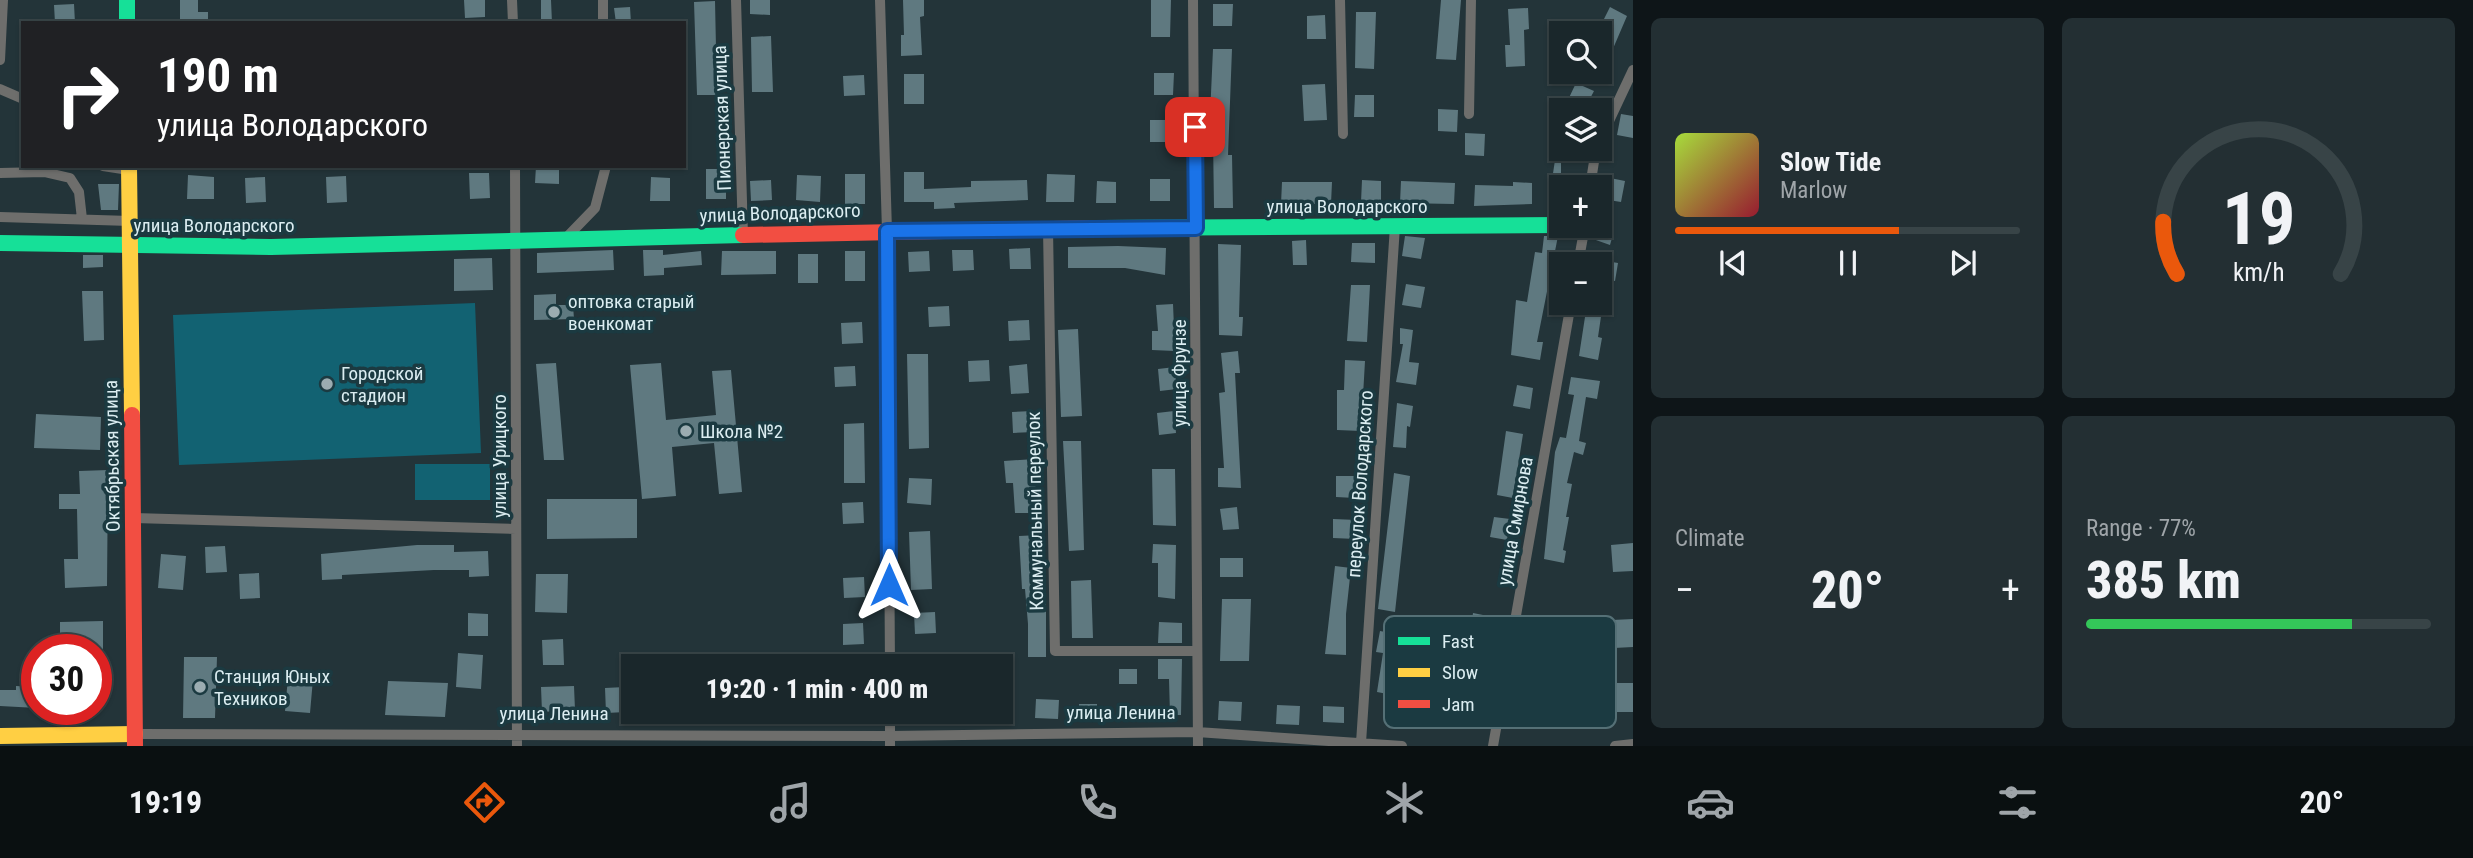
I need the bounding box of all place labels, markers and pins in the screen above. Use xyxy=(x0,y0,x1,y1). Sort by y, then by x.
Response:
pin xyxy=(1165,97,1225,157)
place label: оптовка старый военкомат xyxy=(568,290,694,335)
marker: оптовка старый военкомат xyxy=(546,304,562,320)
place label: Городской стадион xyxy=(341,362,423,407)
marker: Городской стадион xyxy=(319,376,335,392)
place label: Школа №2 xyxy=(700,420,783,443)
marker: Школа №2 xyxy=(678,423,694,439)
place label: Станция Юных Техников xyxy=(214,665,330,710)
marker: Станция Юных Техников xyxy=(192,679,208,695)

